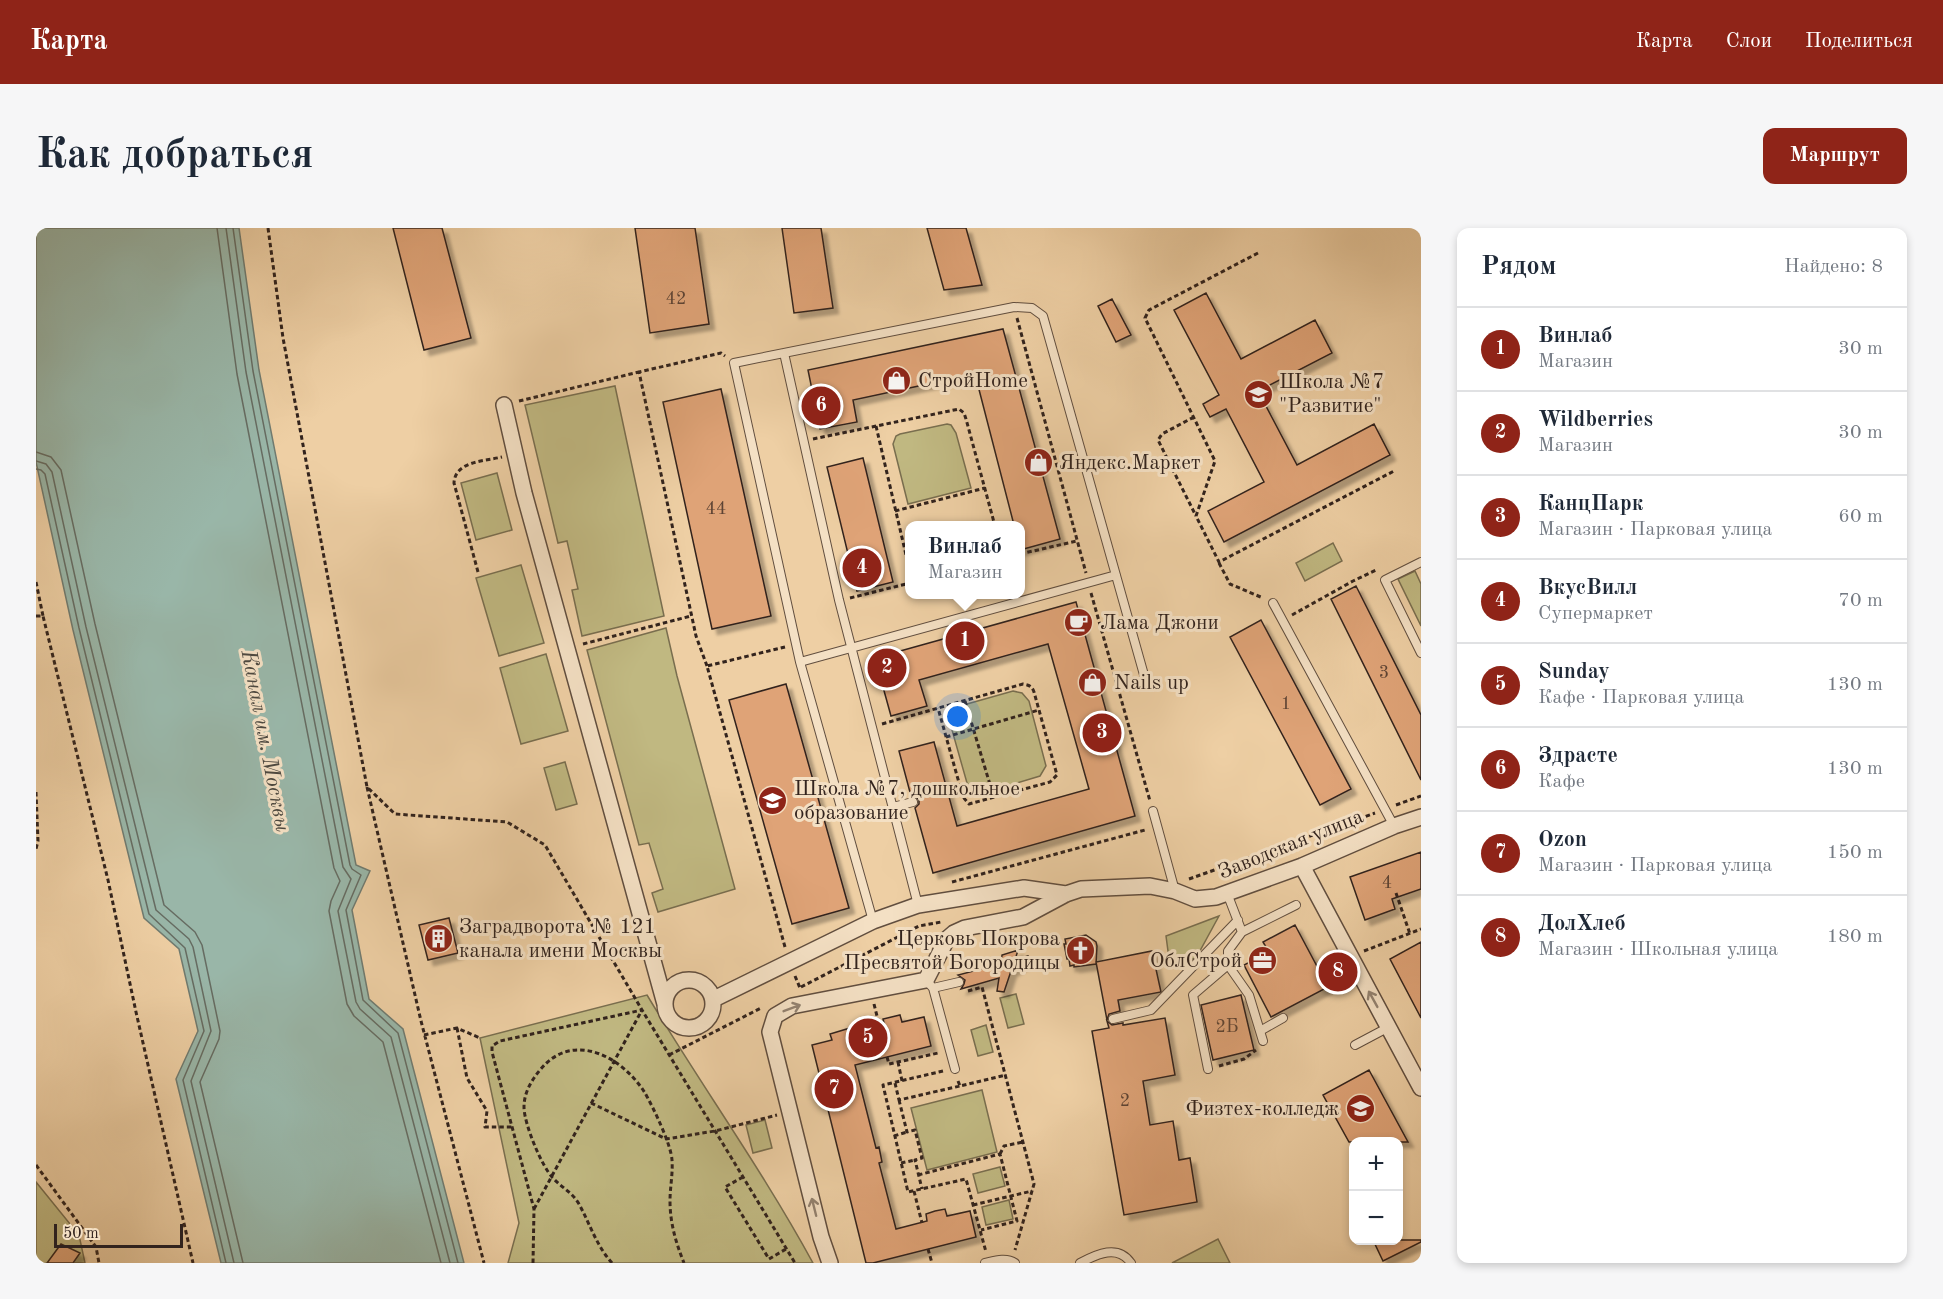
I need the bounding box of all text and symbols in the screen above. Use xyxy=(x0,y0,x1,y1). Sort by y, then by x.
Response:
text: Карта xyxy=(30,28,108,56)
text: Карта xyxy=(1636,31,1693,52)
text: Слои xyxy=(1726,31,1772,52)
text: Поделиться xyxy=(1805,31,1913,52)
button: Маршрут xyxy=(1763,128,1907,184)
text: Как добраться xyxy=(36,135,313,177)
text: Рядом xyxy=(1481,254,1556,280)
text: Найдено: 8 xyxy=(1784,257,1883,277)
house number: 42 xyxy=(666,290,686,308)
text: Винлаб xyxy=(1538,325,1613,347)
text: 1 xyxy=(1495,339,1506,359)
text: 30 m xyxy=(1838,339,1883,359)
text: Магазин xyxy=(1538,352,1613,372)
shop icon: СтройHome xyxy=(881,365,913,397)
place label: СтройHome xyxy=(918,371,1028,392)
place label: Школа №7 "Развитие" xyxy=(1279,372,1385,417)
school or university icon: Школа №7 "Развитие" xyxy=(1242,378,1274,410)
pin: 6 xyxy=(802,384,840,429)
text: Wildberries xyxy=(1538,409,1653,431)
text: 2 xyxy=(1495,423,1506,443)
text: 30 m xyxy=(1838,423,1883,443)
text: Магазин xyxy=(1538,436,1613,456)
shop icon: Яндекс.Маркет xyxy=(1022,447,1054,479)
place label: Яндекс.Маркет xyxy=(1059,453,1201,474)
text: КанцПарк xyxy=(1538,493,1643,515)
house number: 44 xyxy=(706,500,726,518)
text: 3 xyxy=(1495,507,1506,527)
text: 60 m xyxy=(1838,507,1883,527)
text: Магазин · Парковая улица xyxy=(1538,520,1772,540)
popup xyxy=(905,521,1025,599)
text: Винлаб xyxy=(928,536,1002,558)
pin: 4 xyxy=(842,546,882,590)
text: Магазин xyxy=(928,563,1003,583)
text: ВкусВилл xyxy=(1538,577,1637,599)
text: 4 xyxy=(1495,591,1506,611)
text: 70 m xyxy=(1838,591,1883,611)
text: Супермаркет xyxy=(1538,604,1653,624)
cafe icon: Лама Джони xyxy=(1063,607,1095,639)
place label: Лама Джони xyxy=(1100,613,1219,634)
pin: 1 xyxy=(946,618,984,664)
pin: 2 xyxy=(868,646,906,690)
water label: Канал им. Москвы xyxy=(236,647,293,834)
text: Sunday xyxy=(1538,661,1610,683)
house number: 3 xyxy=(1379,664,1389,682)
shop icon: Nails up xyxy=(1077,667,1109,699)
place label: Nails up xyxy=(1114,673,1189,694)
text: 5 xyxy=(1495,675,1506,695)
text: 130 m xyxy=(1827,675,1883,695)
text: Кафе · Парковая улица xyxy=(1538,688,1744,708)
house number: 1 xyxy=(1281,695,1291,713)
your location xyxy=(943,702,972,731)
pin: 3 xyxy=(1082,710,1122,756)
text: Здрасте xyxy=(1538,745,1618,767)
text: 6 xyxy=(1495,759,1506,779)
text: 130 m xyxy=(1827,759,1883,779)
text: Кафе xyxy=(1538,772,1585,792)
place label: Школа №7, дошкольное образование xyxy=(794,779,1020,824)
school or university icon: Школа №7, дошкольное образование xyxy=(757,785,789,817)
street label: Заводская улица xyxy=(1216,806,1366,884)
text: Ozon xyxy=(1538,829,1587,851)
text: 7 xyxy=(1495,843,1506,863)
text: 150 m xyxy=(1827,843,1883,863)
text: Магазин · Парковая улица xyxy=(1538,856,1772,876)
house number: 4 xyxy=(1382,874,1392,892)
text: ДолХлеб xyxy=(1538,913,1626,935)
place label: Заградворота № 121 канала имени Москвы xyxy=(459,917,662,962)
building icon: Заградворота № 121 канала имени Москвы xyxy=(422,923,454,955)
text: 8 xyxy=(1495,927,1506,947)
text: 180 m xyxy=(1827,927,1883,947)
place label: Церковь Покрова Пресвятой Богородицы xyxy=(844,929,1060,974)
church icon: Церковь Покрова Пресвятой Богородицы xyxy=(1065,935,1097,967)
text: Магазин · Школьная улица xyxy=(1538,940,1778,960)
office icon: ОблСтрой xyxy=(1247,945,1279,977)
pin: 8 xyxy=(1318,950,1358,994)
place label: ОблСтрой xyxy=(1150,951,1242,972)
one-way arrow xyxy=(1367,991,1379,1008)
one-way arrow xyxy=(782,1002,800,1013)
pin: 5 xyxy=(848,1016,888,1060)
house number: 2Б xyxy=(1215,1018,1239,1036)
pin: 7 xyxy=(814,1066,854,1112)
house number: 2 xyxy=(1120,1092,1130,1110)
school or university icon: Физтех-колледж xyxy=(1344,1093,1376,1125)
place label: Физтех-колледж xyxy=(1186,1099,1339,1120)
map controls xyxy=(1349,1137,1403,1245)
button: + xyxy=(1349,1137,1403,1191)
button: − xyxy=(1349,1191,1403,1245)
one-way arrow xyxy=(807,1198,819,1217)
scale bar xyxy=(54,1221,183,1248)
text: 50 m xyxy=(63,1226,99,1242)

